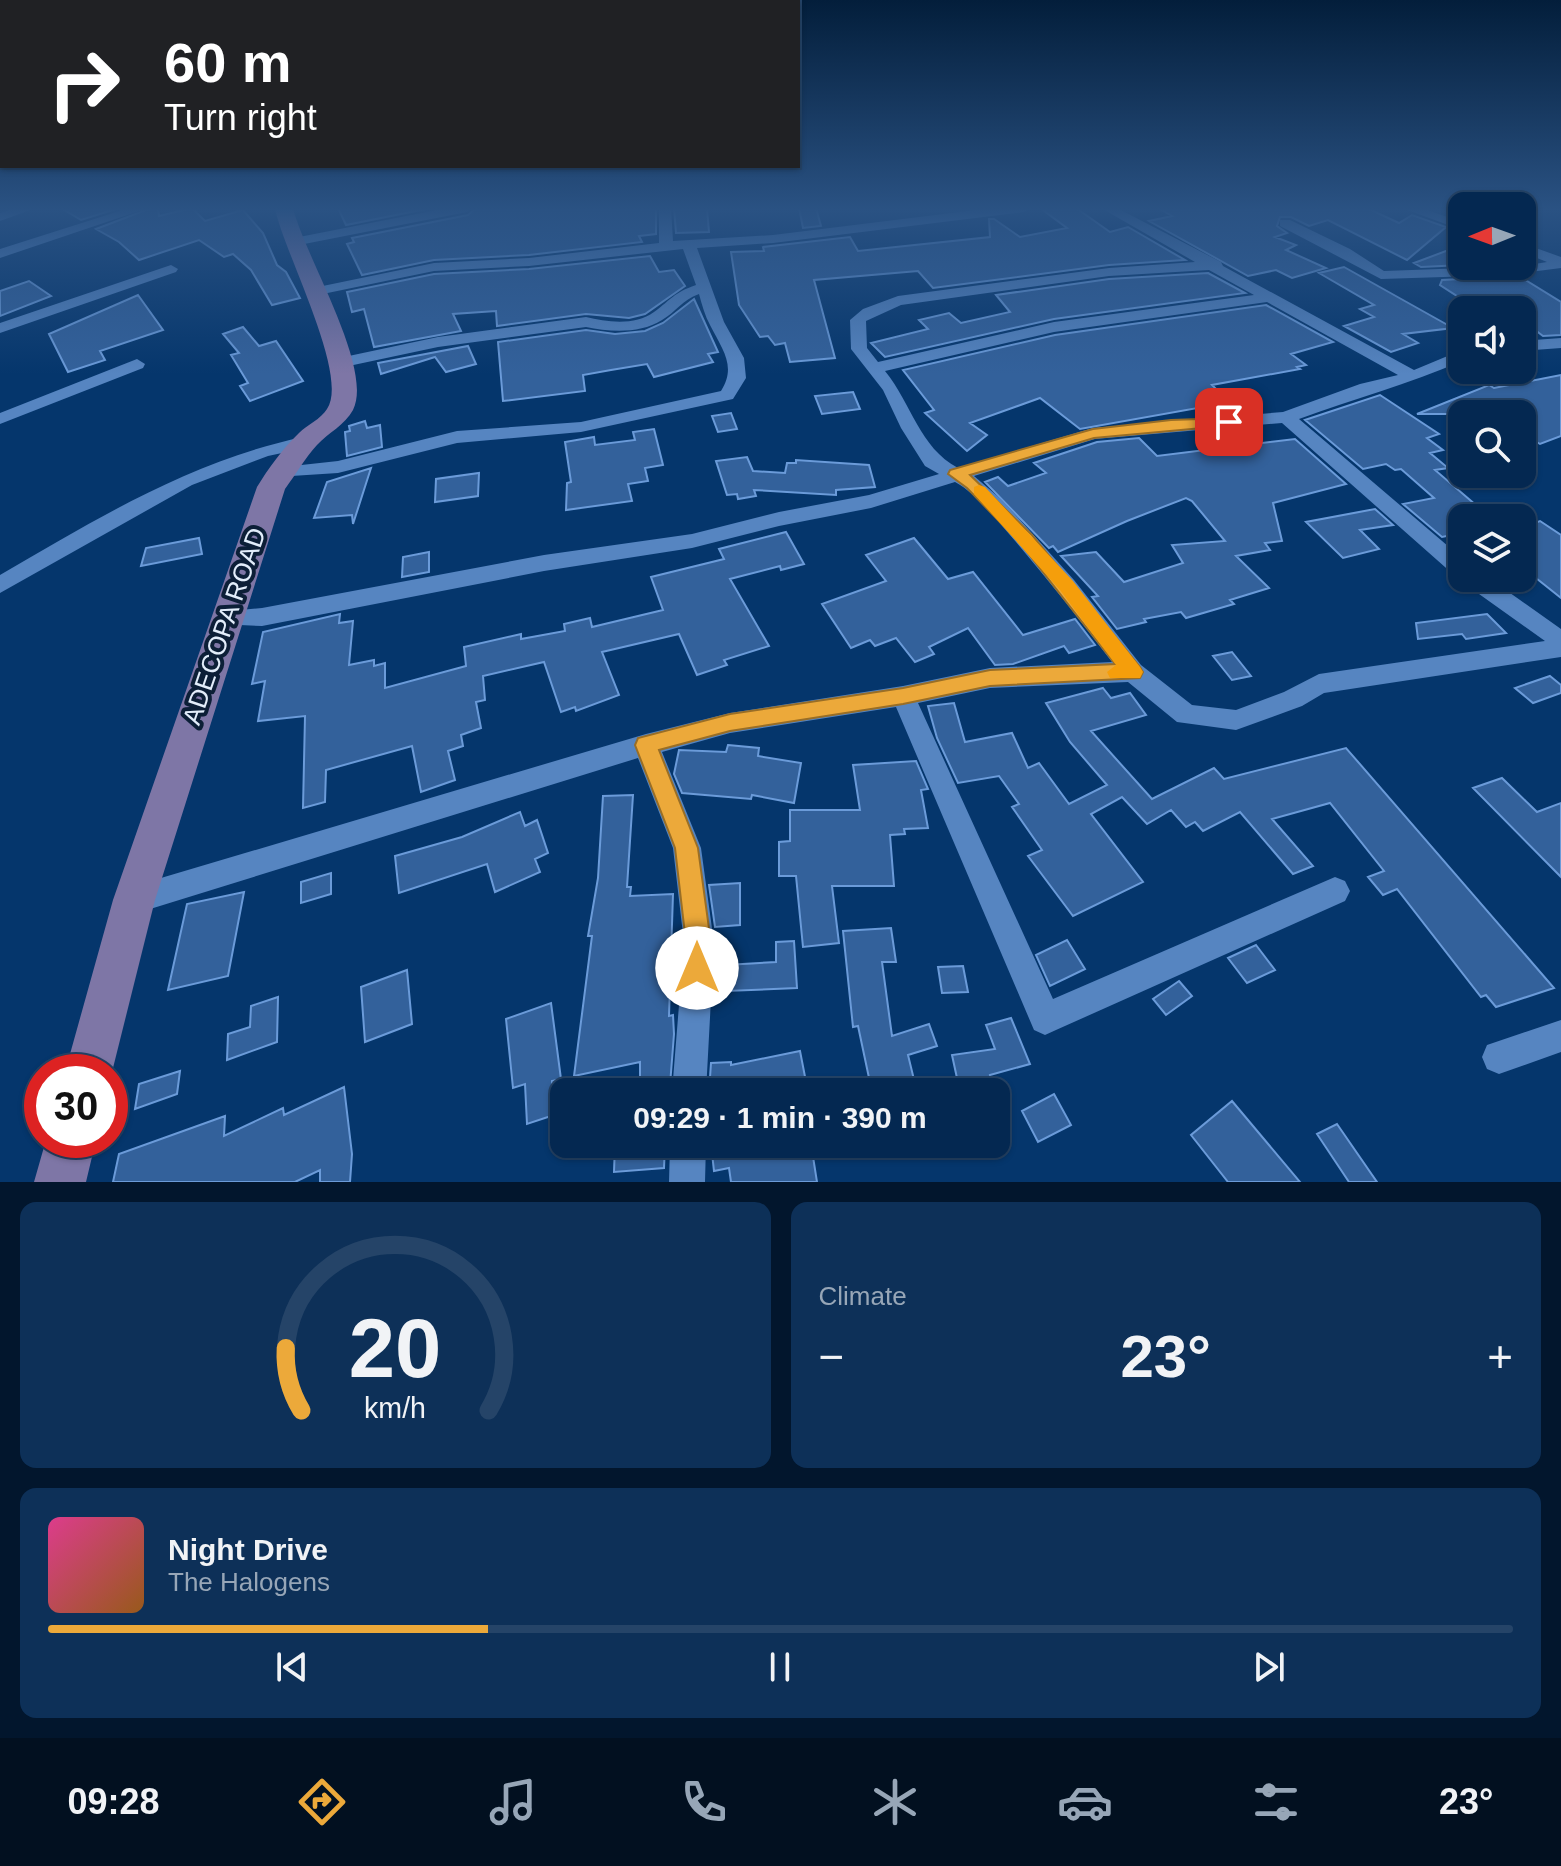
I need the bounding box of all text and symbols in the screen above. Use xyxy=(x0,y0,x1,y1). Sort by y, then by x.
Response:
text: 60 m xyxy=(164,31,292,94)
icon: right xyxy=(32,32,136,136)
text: Turn right xyxy=(164,97,317,138)
north arrow xyxy=(1448,192,1536,280)
map controls xyxy=(1448,192,1536,592)
button: sound xyxy=(1448,296,1536,384)
pin xyxy=(1195,388,1263,456)
icon: arrive xyxy=(1207,400,1251,444)
button: search xyxy=(1448,400,1536,488)
button: layers xyxy=(1448,504,1536,592)
street label: ADECOPA ROAD xyxy=(176,524,272,728)
position arrow xyxy=(655,926,739,1010)
speed limit sign: 30 xyxy=(24,1054,128,1158)
text: 09:29 · 1 min · 390 m xyxy=(633,1101,927,1134)
text: Climate xyxy=(819,1281,907,1311)
text: 20 xyxy=(349,1302,442,1395)
text: 23° xyxy=(1120,1323,1211,1390)
text: − xyxy=(819,1332,844,1381)
text: + xyxy=(1487,1332,1513,1381)
text: km/h xyxy=(364,1392,426,1424)
text: Night Drive xyxy=(168,1533,328,1566)
text: The Halogens xyxy=(168,1567,330,1597)
icon: previous xyxy=(270,1645,314,1689)
icon: pause xyxy=(758,1645,802,1689)
icon: next xyxy=(1247,1645,1291,1689)
icon: directions xyxy=(294,1774,350,1830)
icon: music xyxy=(485,1774,541,1830)
icon: phone xyxy=(676,1774,732,1830)
icon: climate xyxy=(867,1774,923,1830)
icon: car xyxy=(1057,1774,1113,1830)
icon: filters xyxy=(1248,1774,1304,1830)
text: 09:28 xyxy=(67,1781,159,1822)
text: 23° xyxy=(1439,1781,1494,1822)

